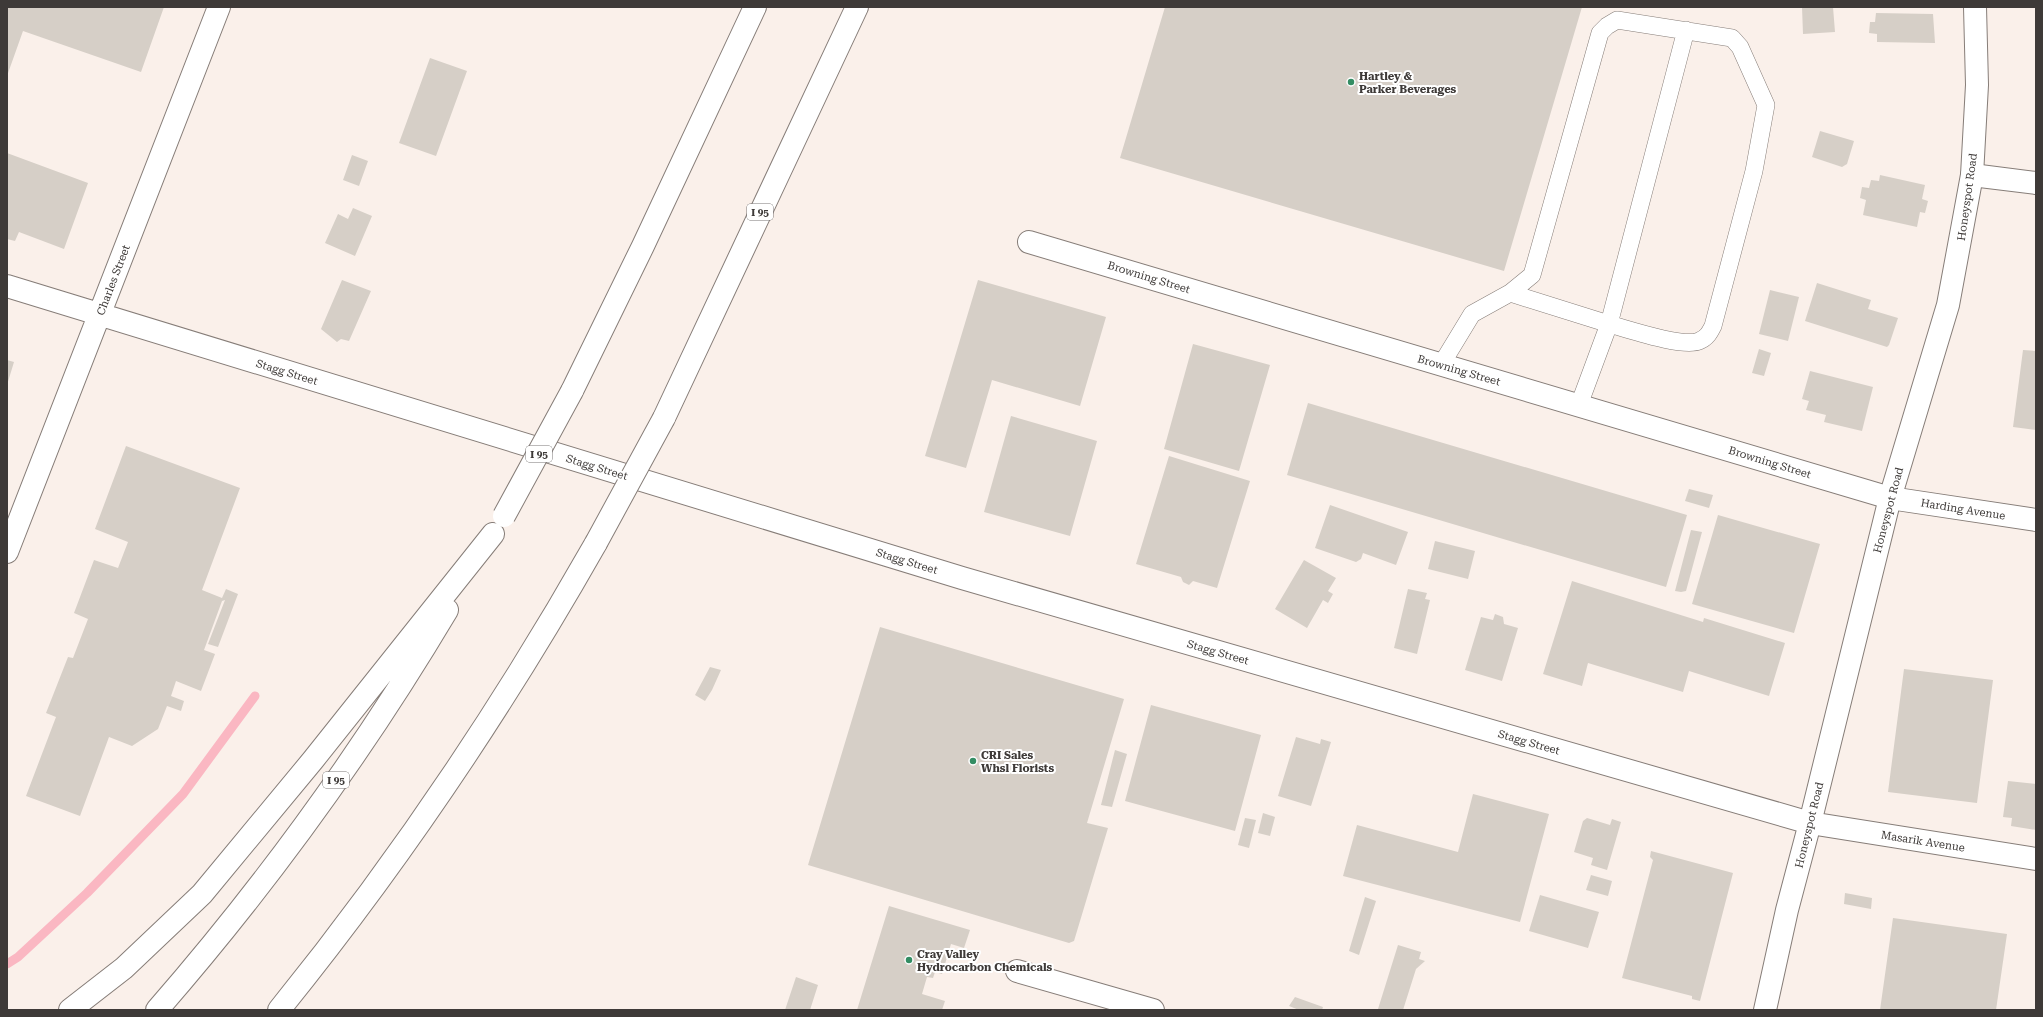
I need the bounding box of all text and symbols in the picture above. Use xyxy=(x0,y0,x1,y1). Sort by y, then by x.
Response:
place label: Hartley & Parker Beverages xyxy=(1359,70,1457,96)
marker: Hartley & Parker Beverages xyxy=(1346,77,1356,87)
street label: Honeyspot Road xyxy=(1955,152,1980,242)
road number: I 95 xyxy=(747,204,773,220)
street label: Charles Street xyxy=(94,243,133,317)
street label: Browning Street xyxy=(1106,259,1192,296)
street label: Browning Street xyxy=(1416,352,1502,389)
street label: Stagg Street xyxy=(254,357,319,388)
street label: Browning Street xyxy=(1727,444,1813,481)
road number: I 95 xyxy=(526,446,552,462)
street label: Stagg Street xyxy=(564,452,629,483)
street label: Honeyspot Road xyxy=(1871,466,1906,554)
street label: Harding Avenue xyxy=(1920,496,2006,523)
street label: Stagg Street xyxy=(874,546,939,577)
street label: Stagg Street xyxy=(1185,637,1250,668)
street label: Stagg Street xyxy=(1496,727,1561,758)
place label: CRI Sales Whsl Florists xyxy=(981,749,1054,775)
marker: CRI Sales Whsl Florists xyxy=(968,756,978,766)
road number: I 95 xyxy=(323,772,349,788)
street label: Honeyspot Road xyxy=(1793,781,1826,870)
street label: Masarik Avenue xyxy=(1880,828,1966,855)
place label: Cray Valley Hydrocarbon Chemicals xyxy=(917,948,1053,974)
marker: Cray Valley Hydrocarbon Chemicals xyxy=(904,955,914,965)

